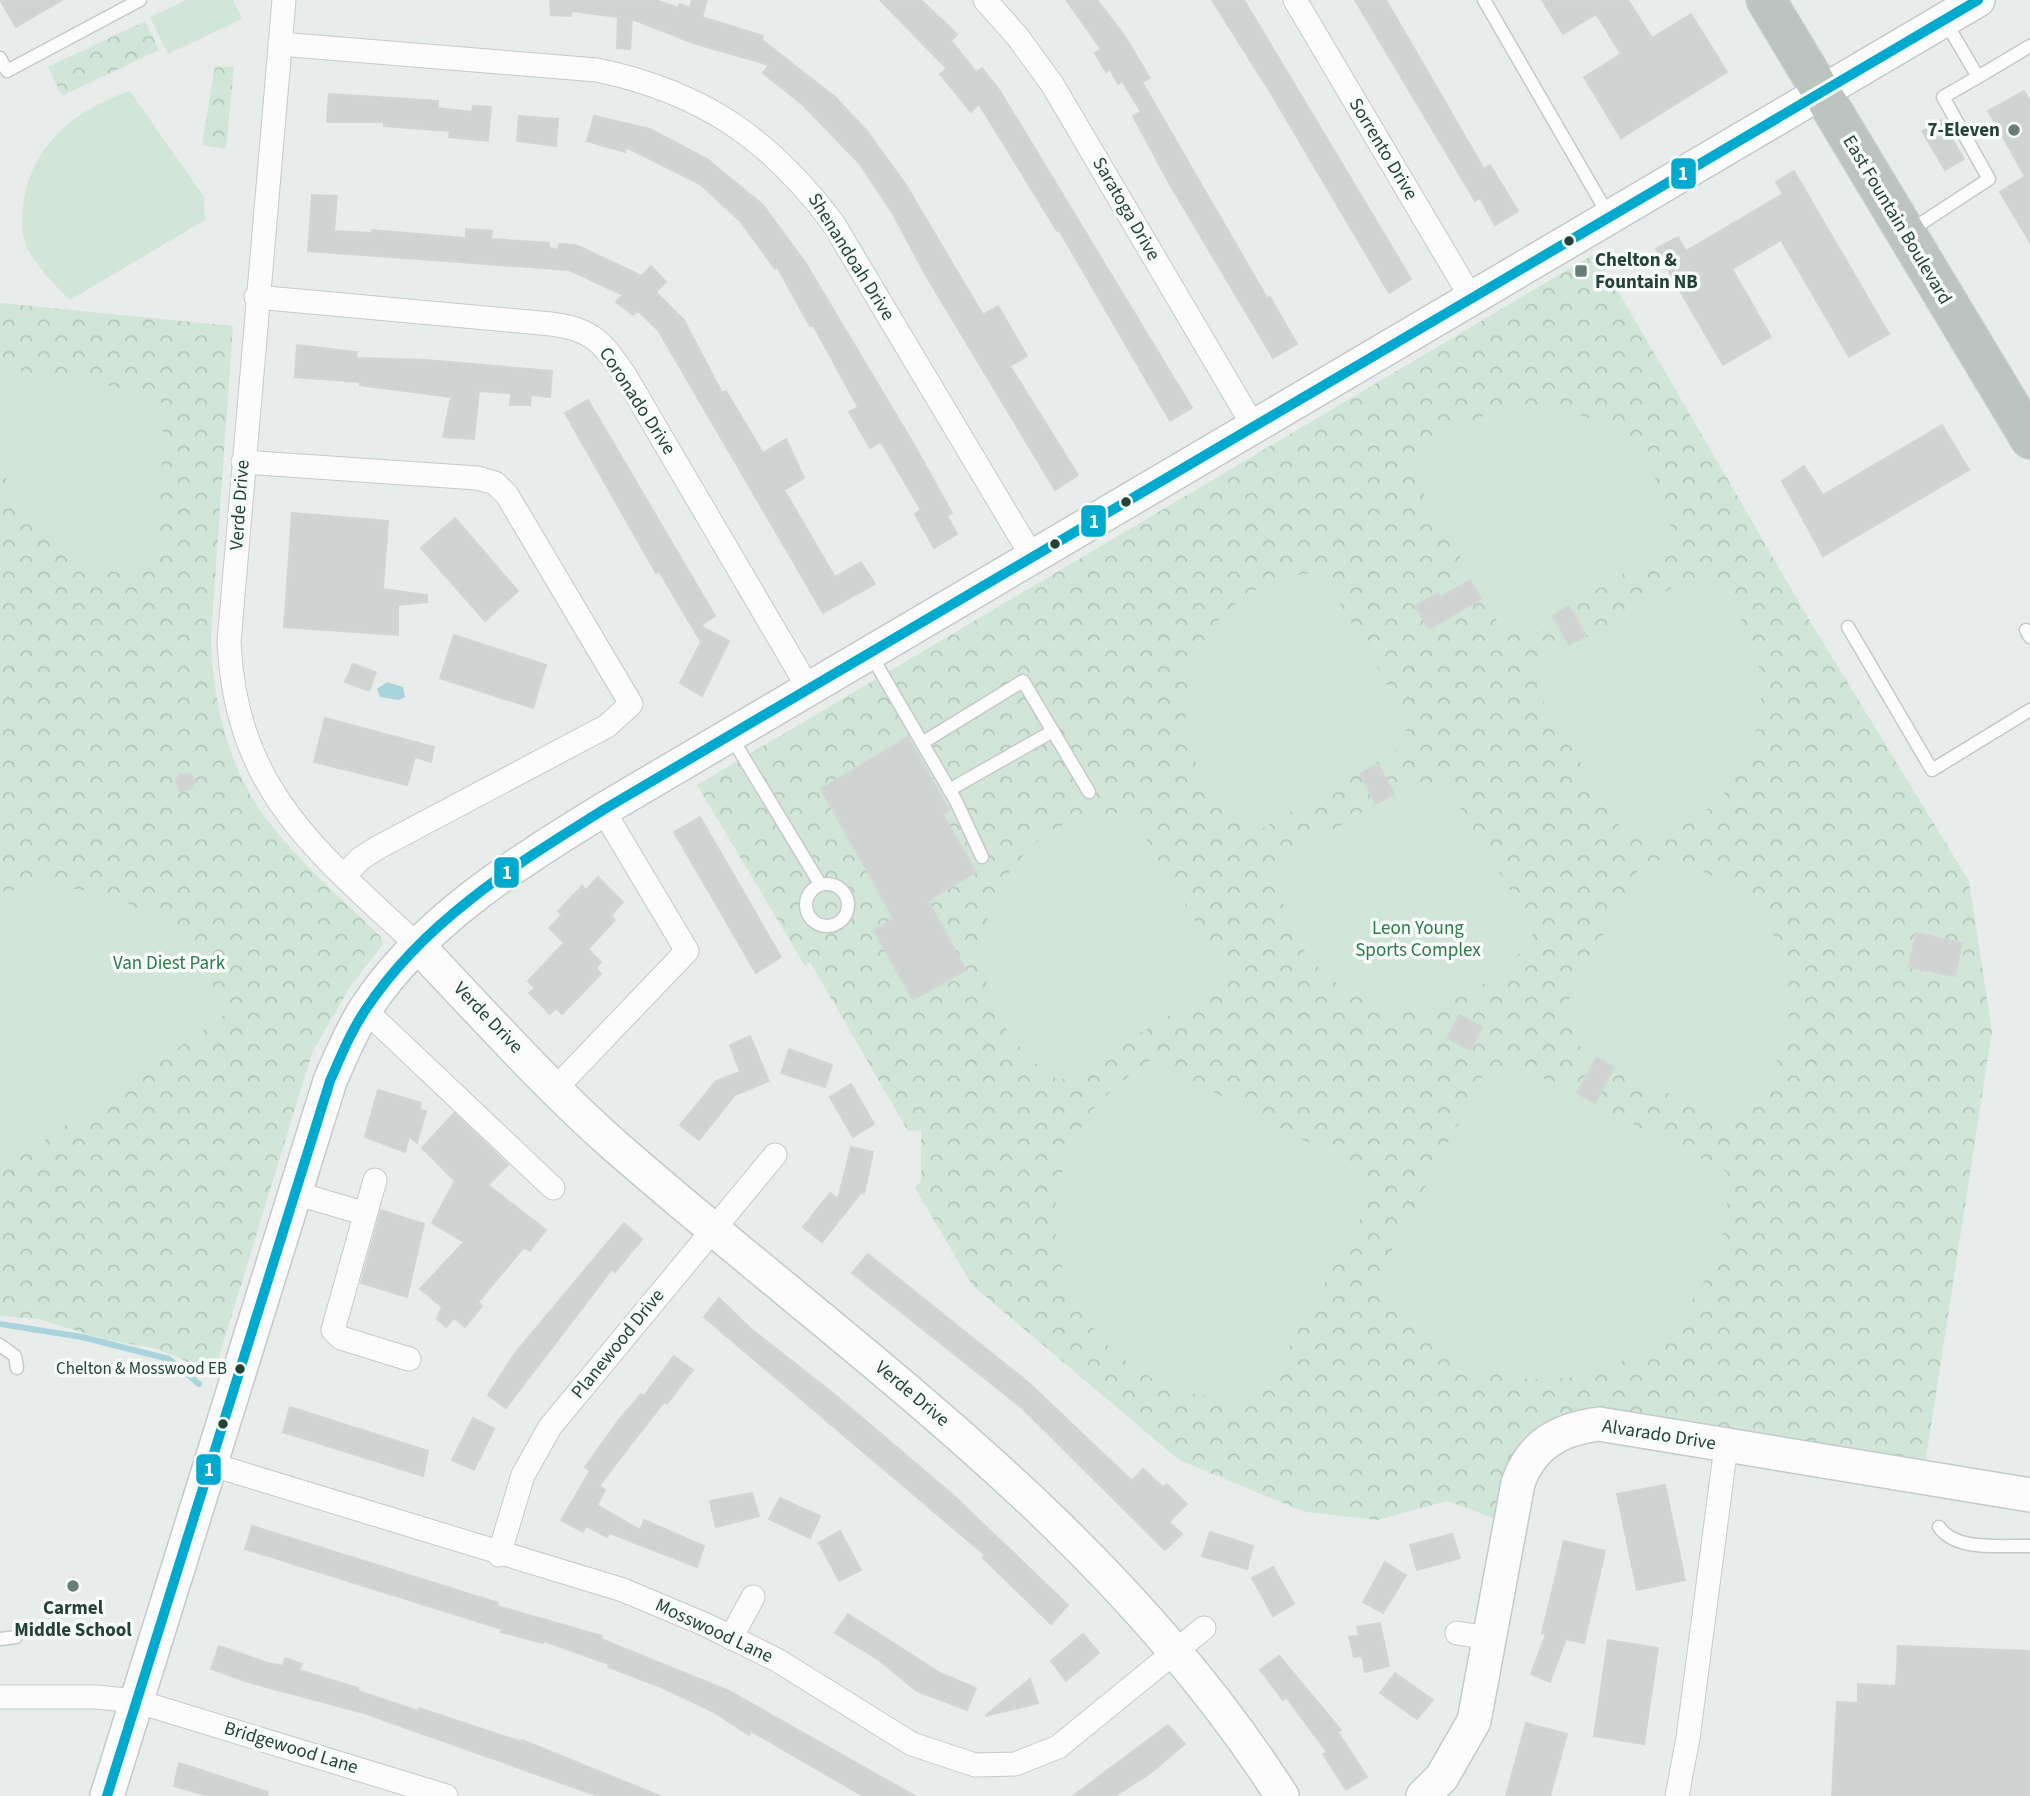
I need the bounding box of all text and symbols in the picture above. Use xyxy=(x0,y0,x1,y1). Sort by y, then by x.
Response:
street label: Sorrento Drive xyxy=(1342,93,1424,205)
place label: 7-Eleven xyxy=(1928,117,2000,144)
marker: 7-Eleven xyxy=(2006,122,2022,138)
street label: East Fountain Boulevard xyxy=(1836,130,1958,310)
street label: Saratoga Drive xyxy=(1085,152,1167,266)
line badge: 1 xyxy=(1670,157,1697,190)
text: 1 xyxy=(1678,161,1688,188)
street label: Shenandoah Drive xyxy=(801,188,901,326)
unlabelled marker xyxy=(1562,234,1576,248)
place label: Chelton & Fountain NB xyxy=(1595,247,1698,296)
marker: Chelton & Fountain NB xyxy=(1573,263,1589,279)
street label: Coronado Drive xyxy=(592,342,682,460)
street label: Verde Drive xyxy=(223,459,257,551)
unlabelled marker xyxy=(1119,495,1133,509)
line badge: 1 xyxy=(1080,504,1107,538)
text: 1 xyxy=(1089,509,1099,536)
unlabelled marker xyxy=(1048,537,1062,551)
line badge: 1 xyxy=(493,856,520,889)
text: 1 xyxy=(502,860,512,887)
park label: Leon Young Sports Complex xyxy=(1355,915,1481,964)
park label: Van Diest Park xyxy=(113,950,226,977)
street label: Verde Drive xyxy=(447,976,529,1060)
street label: Planewood Drive xyxy=(565,1283,671,1405)
street label: Verde Drive xyxy=(869,1355,955,1433)
place label: Chelton & Mosswood EB xyxy=(56,1357,227,1381)
marker: Chelton & Mosswood EB xyxy=(233,1362,247,1376)
street label: Alvarado Drive xyxy=(1600,1413,1718,1457)
unlabelled marker xyxy=(216,1417,230,1431)
line badge: 1 xyxy=(195,1453,222,1486)
text: 1 xyxy=(204,1457,214,1484)
marker: Carmel Middle School xyxy=(65,1578,81,1594)
street label: Mosswood Lane xyxy=(651,1592,777,1670)
place label: Carmel Middle School xyxy=(14,1595,132,1644)
street label: Bridgewood Lane xyxy=(221,1715,361,1781)

